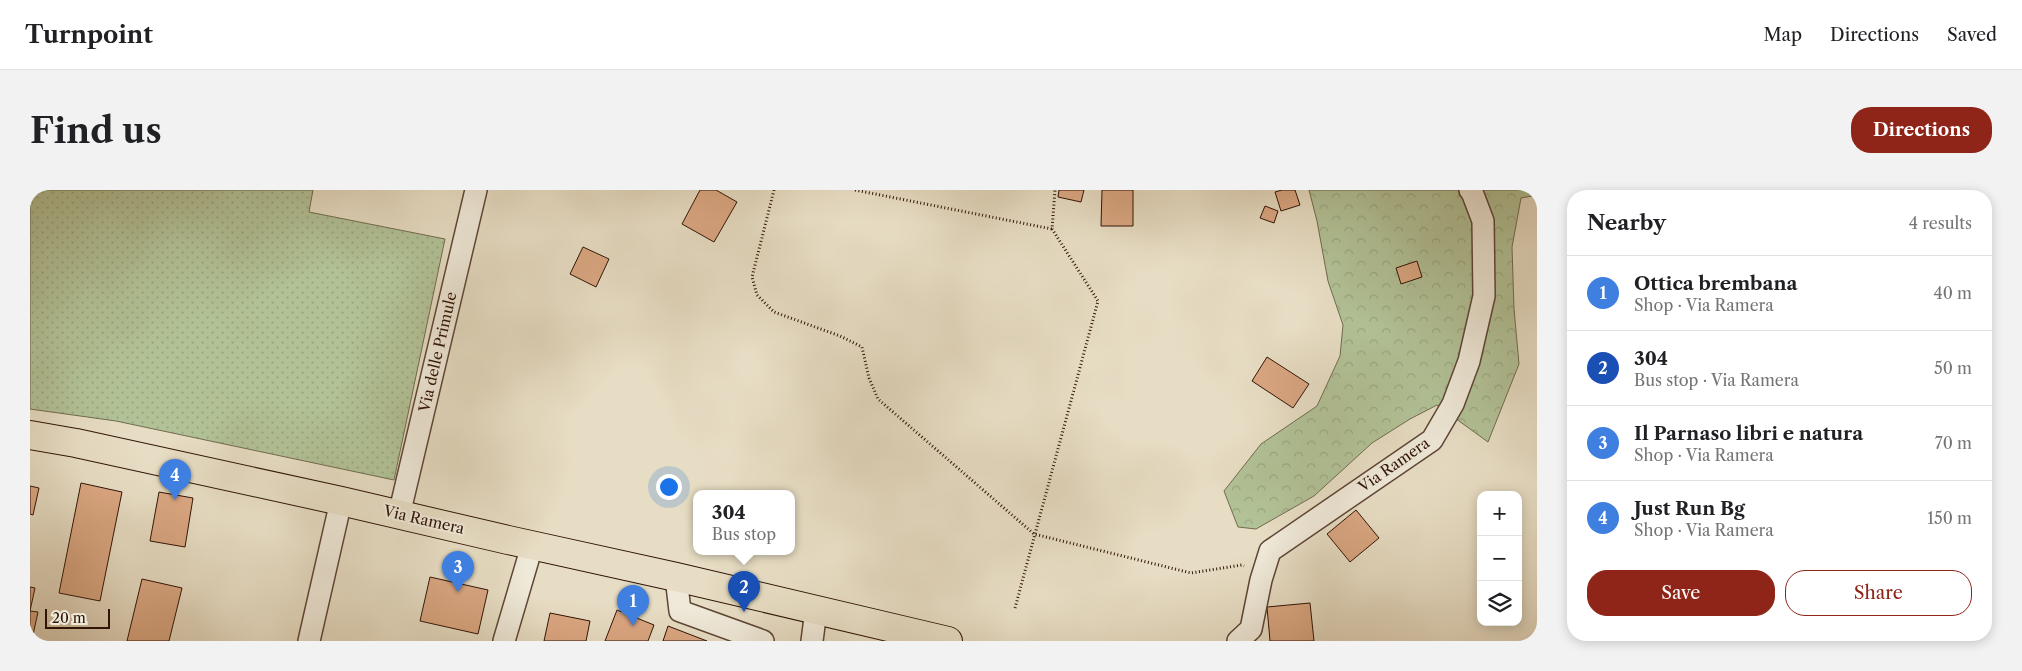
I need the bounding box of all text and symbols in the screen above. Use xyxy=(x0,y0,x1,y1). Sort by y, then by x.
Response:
text: Turnpoint xyxy=(25,20,153,49)
text: Map xyxy=(1763,24,1802,46)
text: Directions xyxy=(1830,24,1919,46)
text: Saved xyxy=(1947,24,1997,46)
button: Directions xyxy=(1851,107,1992,153)
text: Find us xyxy=(30,109,162,152)
text: Nearby xyxy=(1587,210,1666,235)
text: 4 results xyxy=(1909,213,1972,233)
text: Ottica brembana xyxy=(1634,272,1798,295)
text: 1 xyxy=(1599,283,1607,303)
text: 40 m xyxy=(1933,283,1972,303)
street label: Via delle Primule xyxy=(414,290,461,415)
text: Shop · Via Ramera xyxy=(1634,295,1774,315)
text: 304 xyxy=(1634,347,1668,370)
text: 2 xyxy=(1598,358,1608,378)
text: 50 m xyxy=(1934,358,1972,378)
text: Bus stop · Via Ramera xyxy=(1634,370,1799,390)
text: Il Parnaso libri e natura xyxy=(1634,422,1863,445)
street label: Via Ramera xyxy=(1354,433,1433,497)
text: 3 xyxy=(1598,433,1608,453)
text: 70 m xyxy=(1935,433,1972,453)
text: Shop · Via Ramera xyxy=(1634,445,1774,465)
pin: 4 xyxy=(159,459,191,500)
your location xyxy=(656,474,682,500)
popup xyxy=(693,490,795,555)
map controls xyxy=(1477,491,1522,626)
button: + xyxy=(1477,491,1522,536)
text: Just Run Bg xyxy=(1634,497,1745,520)
street label: Via Ramera xyxy=(381,501,467,538)
text: 304 xyxy=(712,501,746,524)
text: 4 xyxy=(1598,508,1608,528)
text: 150 m xyxy=(1927,508,1972,528)
text: Shop · Via Ramera xyxy=(1634,520,1774,540)
text: Bus stop xyxy=(712,524,776,544)
button: − xyxy=(1477,536,1522,581)
pin: 3 xyxy=(442,551,474,592)
button: Save xyxy=(1587,570,1775,616)
button: Share xyxy=(1785,570,1972,616)
pin: 2 xyxy=(728,571,760,612)
button: layers xyxy=(1477,581,1522,626)
pin: 1 xyxy=(617,585,649,626)
scale bar xyxy=(45,606,110,629)
text: 20 m xyxy=(52,609,86,627)

